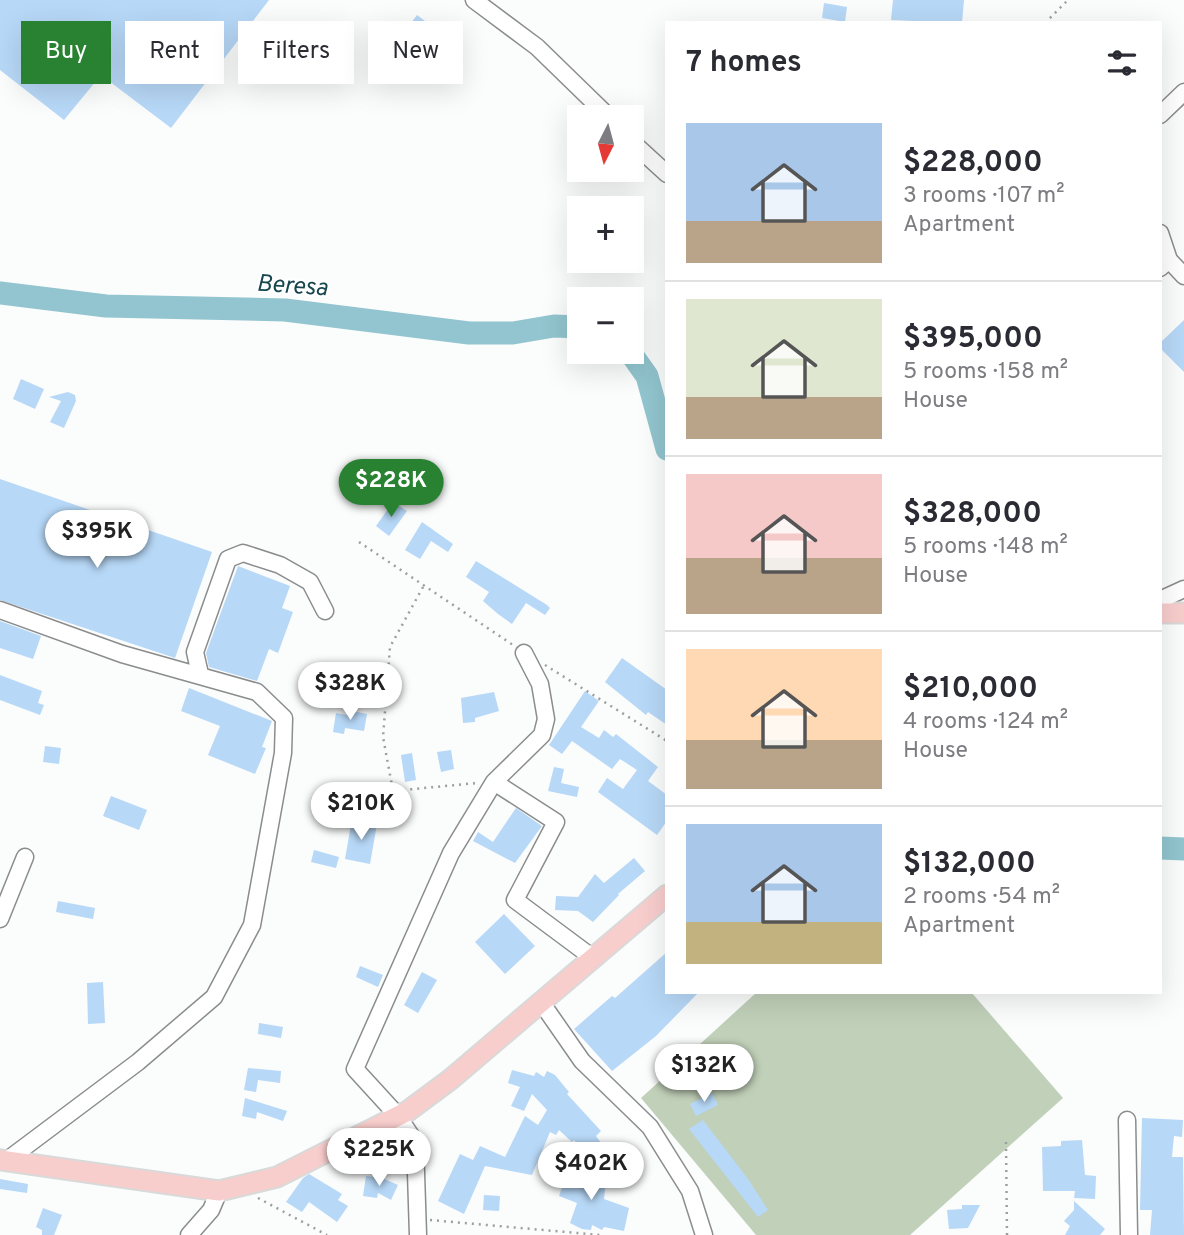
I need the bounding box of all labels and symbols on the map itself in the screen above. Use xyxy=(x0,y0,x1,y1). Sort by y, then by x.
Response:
north arrow xyxy=(567,105,644,182)
water label: Beresa xyxy=(255,270,329,304)
pin: $228K xyxy=(342,460,440,519)
pin: $395K xyxy=(48,510,146,570)
pin: $328K xyxy=(301,662,399,722)
pin: $210K xyxy=(312,782,410,842)
pin: $132K xyxy=(655,1044,753,1104)
pin: $225K xyxy=(330,1128,428,1188)
pin: $402K xyxy=(542,1142,640,1202)

